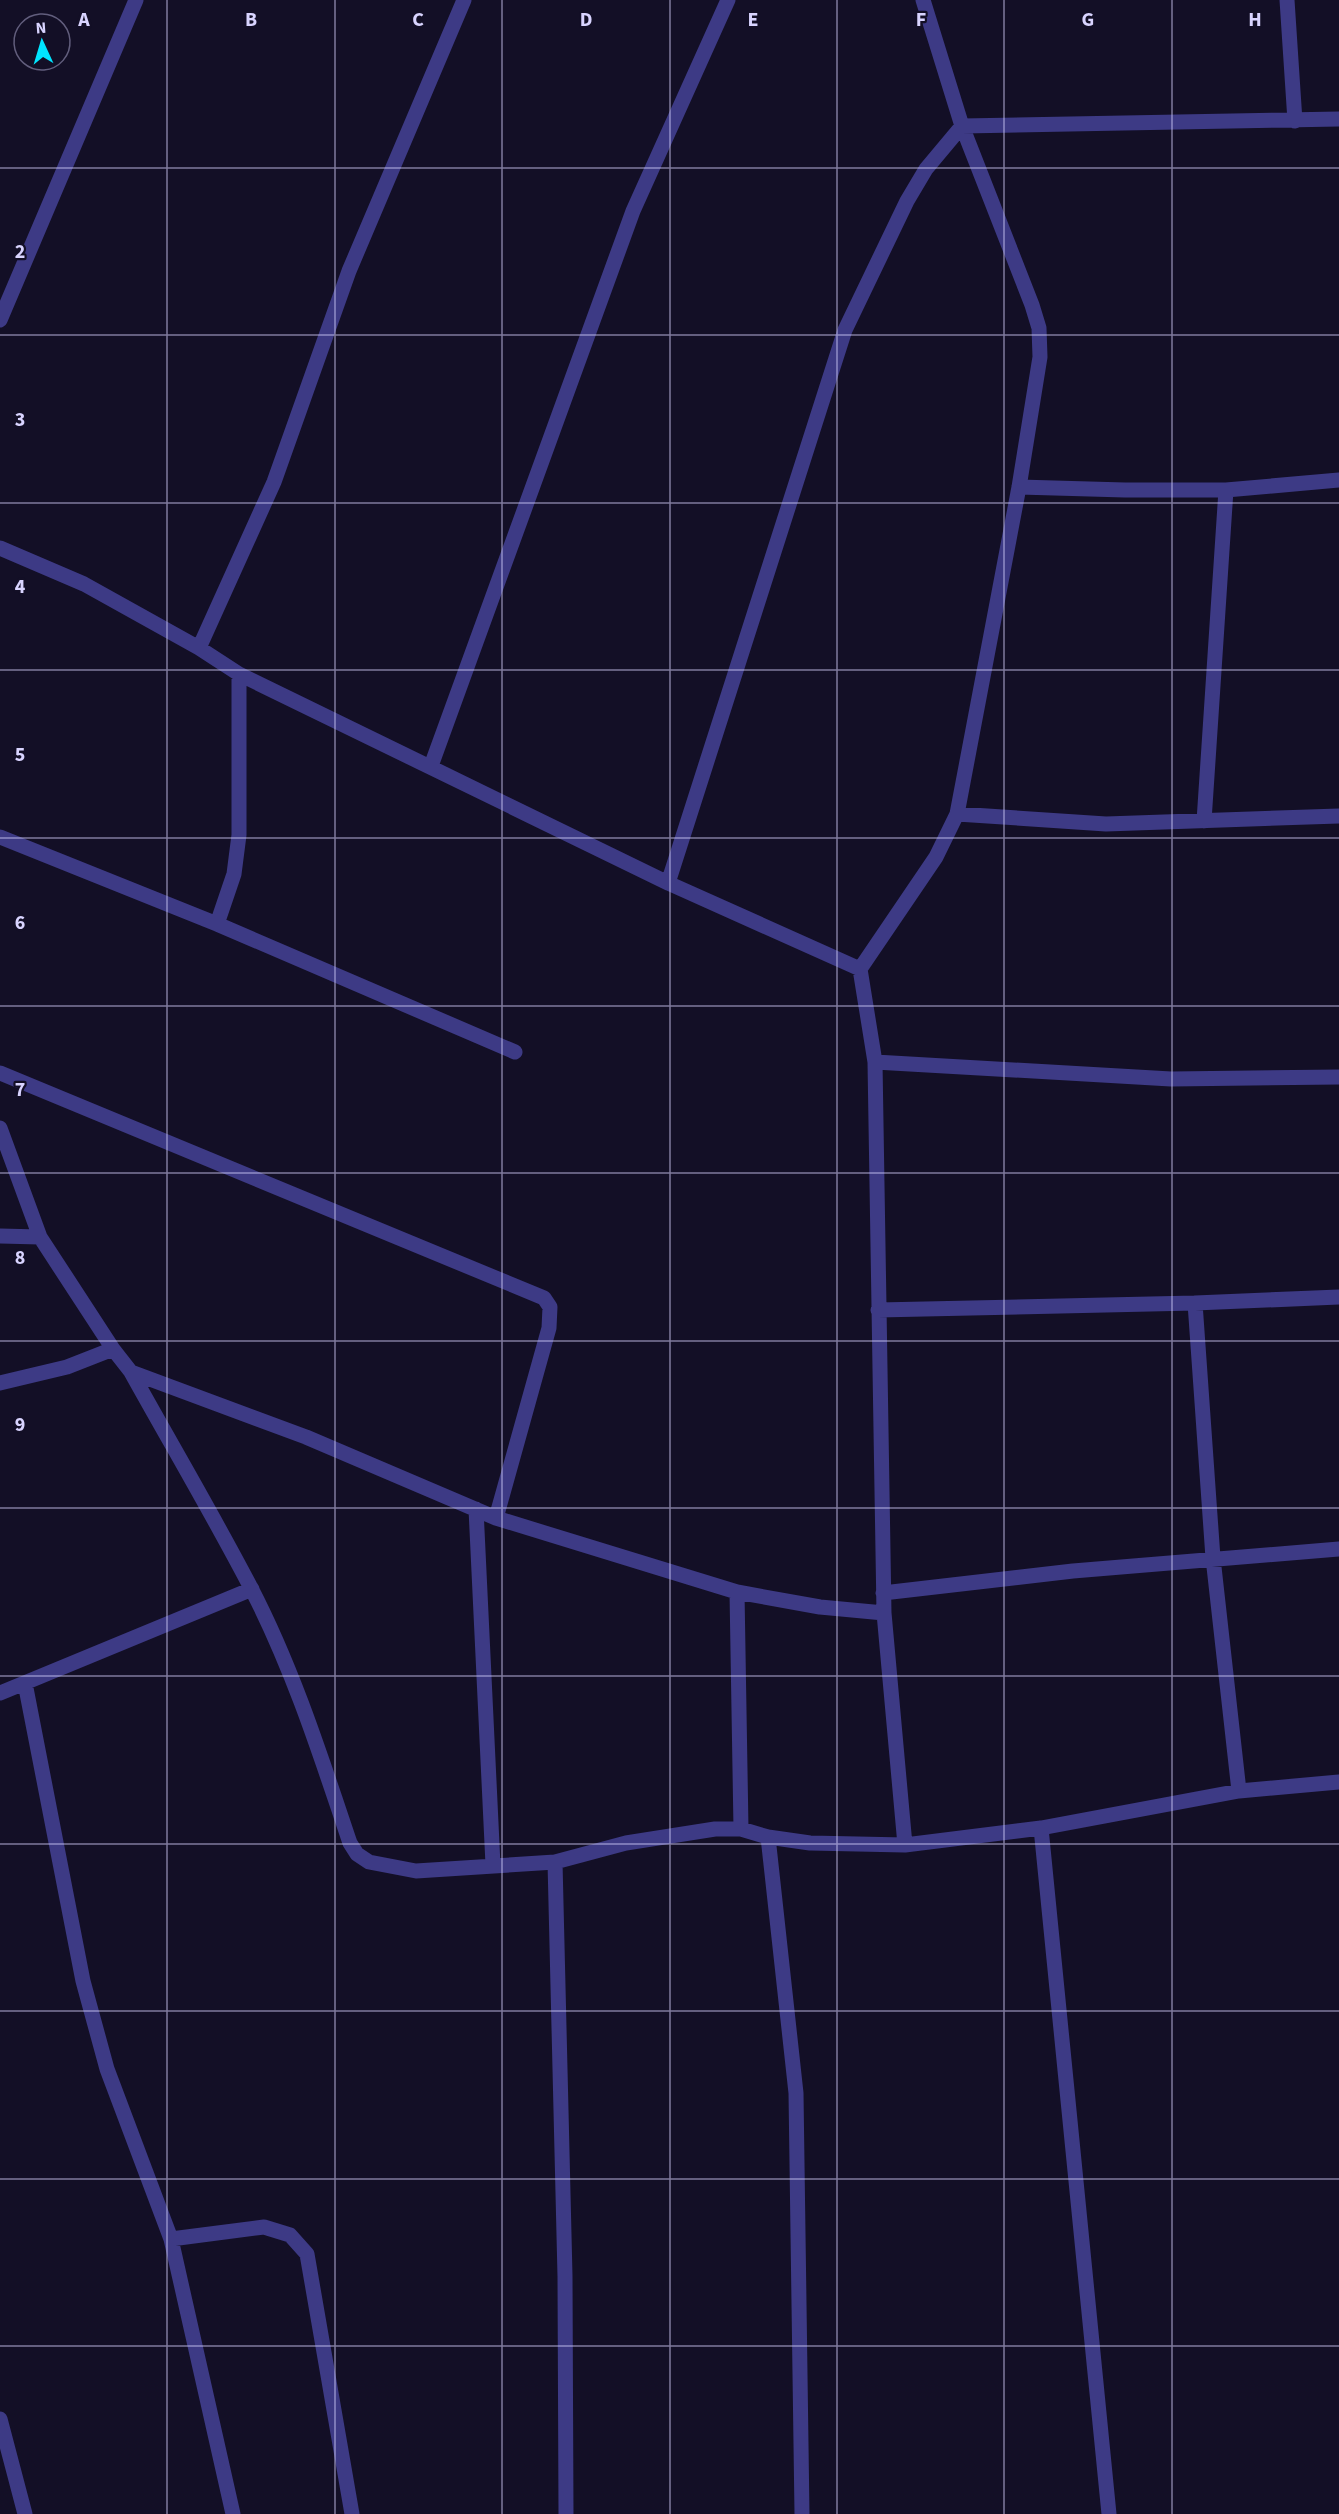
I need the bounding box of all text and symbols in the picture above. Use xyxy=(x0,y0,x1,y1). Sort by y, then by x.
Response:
text: A xyxy=(77,6,90,34)
text: B xyxy=(245,6,257,34)
text: C xyxy=(412,6,424,34)
text: D xyxy=(580,6,592,34)
text: E xyxy=(748,6,758,34)
text: F xyxy=(916,6,926,34)
text: G xyxy=(1082,6,1094,34)
text: H xyxy=(1248,6,1262,34)
north arrow xyxy=(12,12,72,72)
text: N xyxy=(35,17,47,39)
text: 2 xyxy=(15,238,25,266)
text: 3 xyxy=(15,406,25,434)
text: 4 xyxy=(15,573,26,601)
text: 5 xyxy=(15,741,25,769)
text: 6 xyxy=(15,909,25,937)
text: 7 xyxy=(15,1076,25,1104)
text: 8 xyxy=(15,1244,25,1272)
text: 9 xyxy=(15,1411,25,1439)

